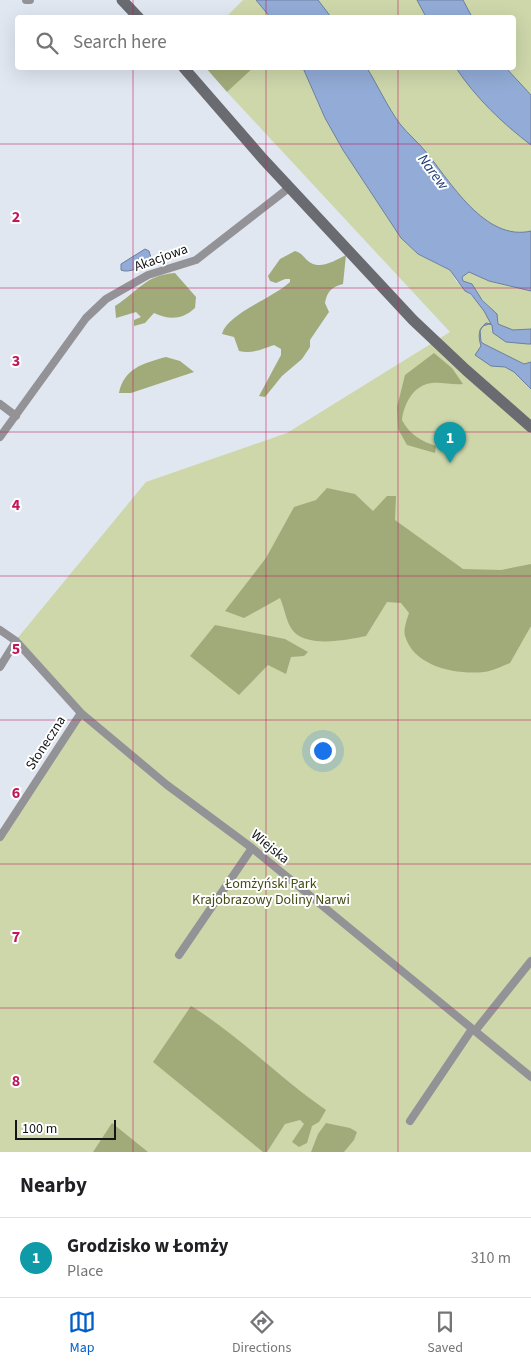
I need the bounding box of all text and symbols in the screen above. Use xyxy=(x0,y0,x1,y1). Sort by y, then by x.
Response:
search box xyxy=(15,15,516,70)
icon: search xyxy=(33,29,61,57)
text: Search here xyxy=(73,29,167,56)
water label: Narew xyxy=(413,150,454,195)
text: 2 xyxy=(12,206,20,228)
street label: Akacjowa xyxy=(131,239,191,277)
text: 3 xyxy=(12,350,20,372)
pin: 1 xyxy=(434,422,466,463)
text: 4 xyxy=(12,494,21,516)
text: 5 xyxy=(12,638,20,660)
street label: Słoneczna xyxy=(21,712,71,774)
your location xyxy=(310,738,336,764)
text: 6 xyxy=(12,782,20,804)
street label: Wiejska xyxy=(246,825,294,869)
park label: Łomżyński Park Krajobrazowy Doliny Narwi xyxy=(192,874,350,910)
text: 7 xyxy=(12,926,20,948)
text: 8 xyxy=(12,1070,20,1092)
scale bar xyxy=(15,1117,116,1140)
text: 100 m xyxy=(22,1119,57,1139)
text: Nearby xyxy=(20,1170,87,1200)
text: Grodzisko w Łomży xyxy=(67,1233,228,1260)
text: 1 xyxy=(32,1247,40,1269)
text: 310 m xyxy=(471,1247,511,1269)
text: Place xyxy=(67,1260,103,1282)
tab: Map xyxy=(68,1308,96,1358)
tab: Directions xyxy=(232,1308,291,1358)
tab: Saved xyxy=(427,1308,463,1358)

